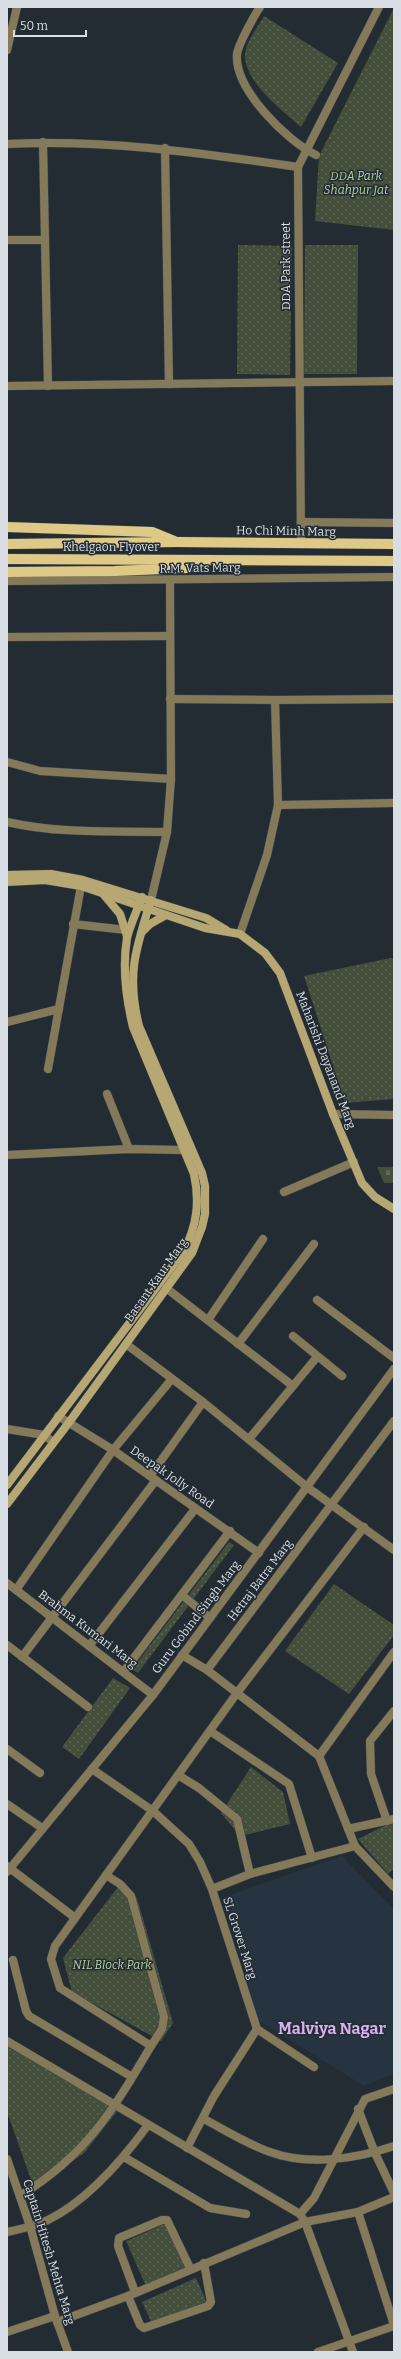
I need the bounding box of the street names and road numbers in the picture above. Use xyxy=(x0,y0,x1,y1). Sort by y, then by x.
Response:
street label: DDA Park street xyxy=(279,221,293,310)
street label: Ho Chi Minh Marg xyxy=(236,523,336,539)
street label: Khelgaon Flyover xyxy=(63,540,160,554)
street label: R.M. Vats Marg xyxy=(159,560,241,576)
street label: Maharishi Dayanand Marg xyxy=(293,989,359,1131)
street label: Basant Kaur Marg xyxy=(122,1235,190,1325)
street label: Deepak Jolly Road xyxy=(127,1443,217,1511)
street label: Hetraj Batra Marg xyxy=(225,1536,295,1624)
street label: Guru Gobind Singh Marg xyxy=(149,1558,243,1676)
street label: Brahma Kumari Marg xyxy=(36,1587,141,1671)
street label: SL Grover Marg xyxy=(220,1895,260,1981)
street label: Captain Hitesh Mehta Marg xyxy=(20,2177,78,2327)

